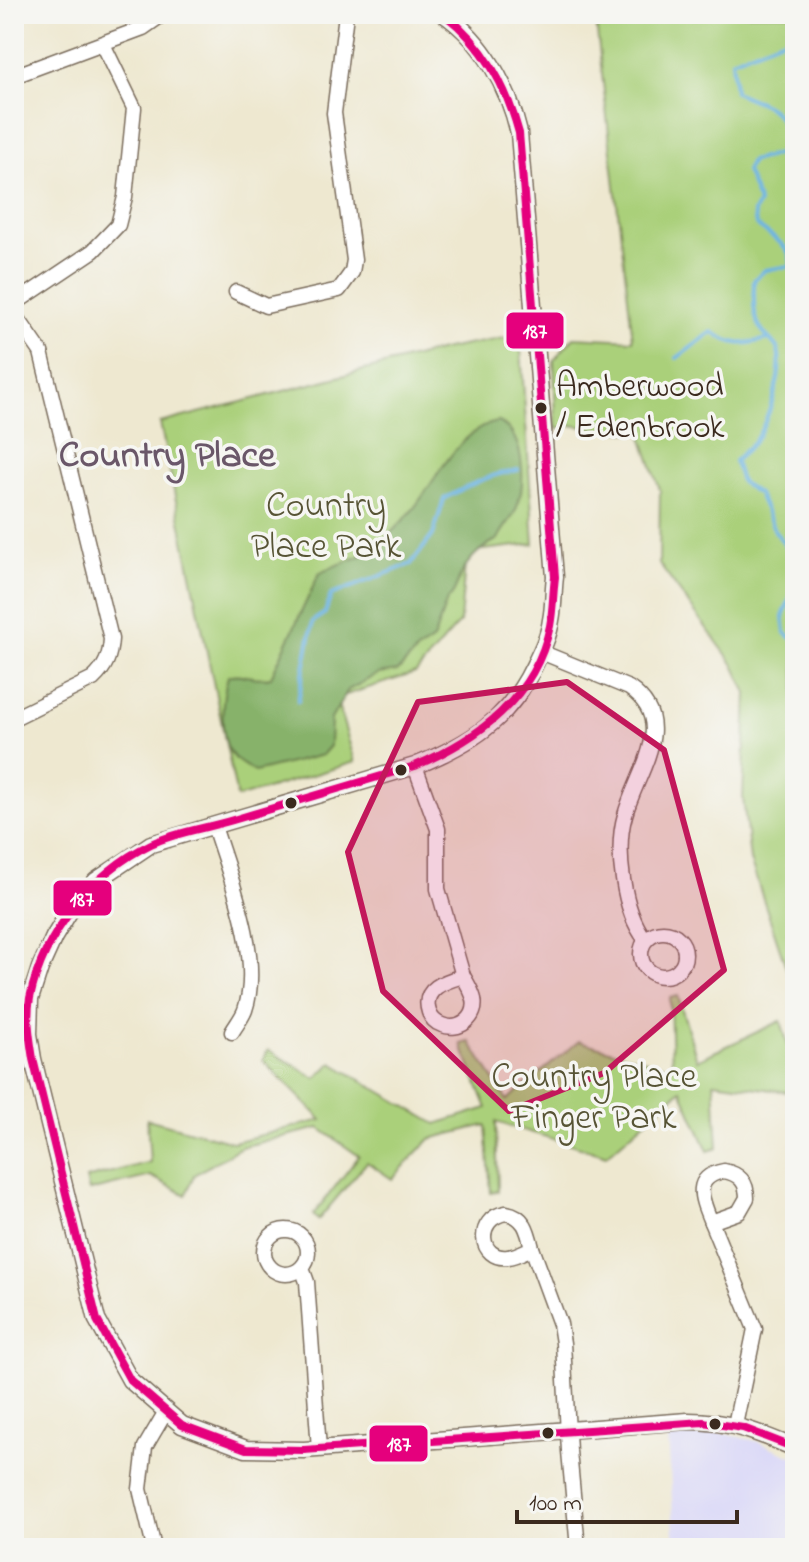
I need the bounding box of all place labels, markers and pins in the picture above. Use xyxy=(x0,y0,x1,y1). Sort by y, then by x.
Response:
place label: Amberwood / Edenbrook xyxy=(556,363,725,454)
marker: Amberwood / Edenbrook xyxy=(533,400,549,416)
unlabelled marker xyxy=(393,762,409,778)
unlabelled marker xyxy=(283,795,299,811)
unlabelled marker xyxy=(707,1416,723,1432)
unlabelled marker xyxy=(540,1425,556,1441)

